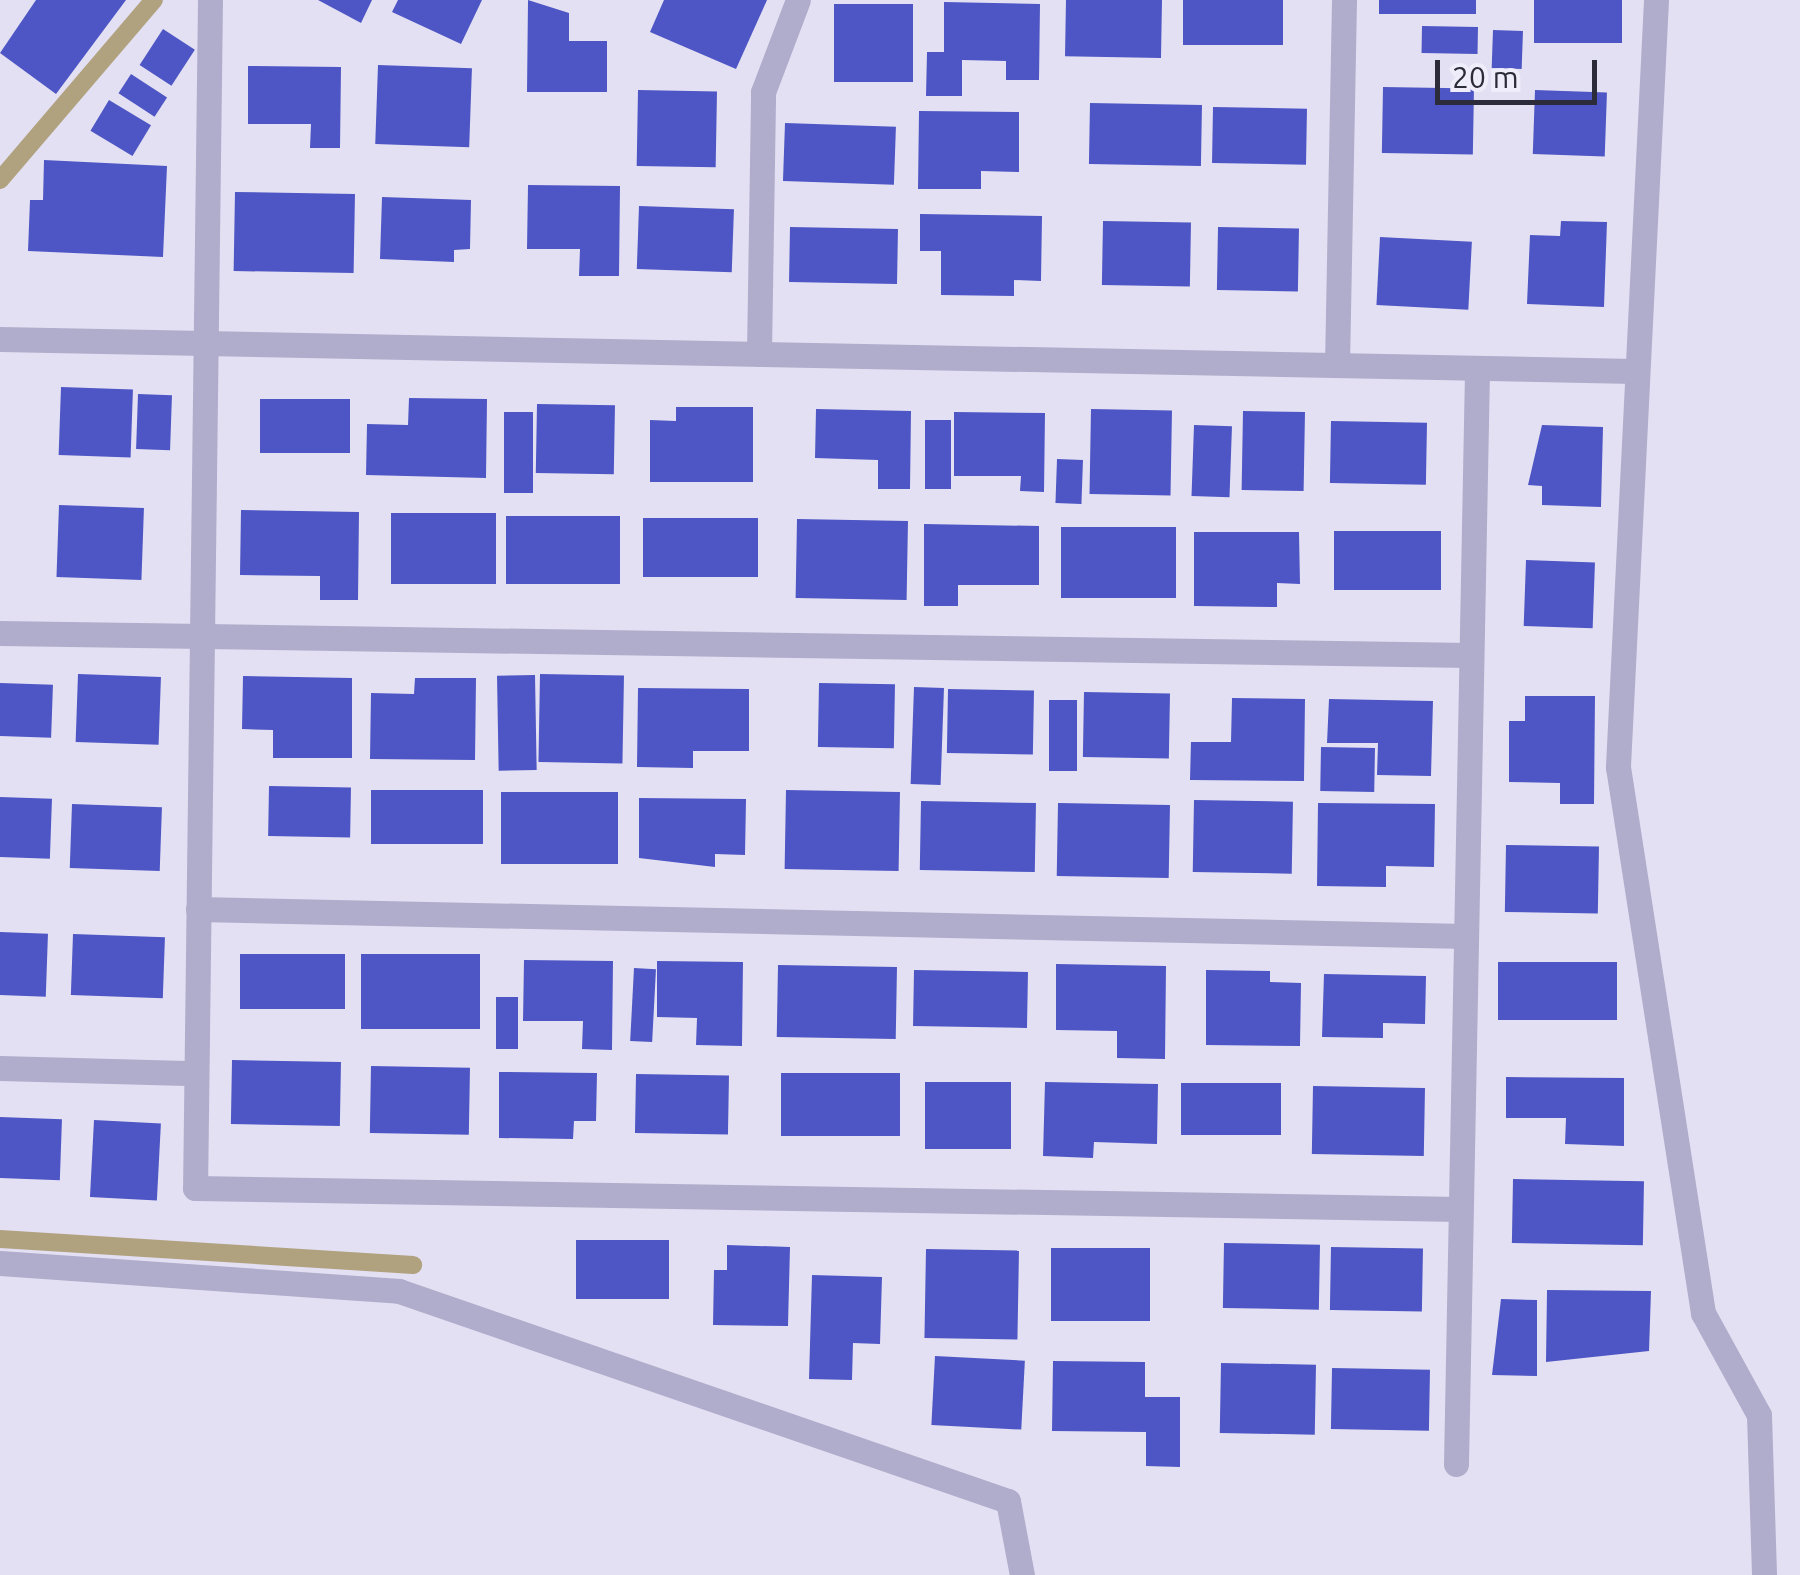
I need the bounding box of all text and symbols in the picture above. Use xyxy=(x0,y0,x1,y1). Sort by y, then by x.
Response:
scale bar xyxy=(1440,40,1602,102)
text: 20 m xyxy=(1452,60,1519,94)

